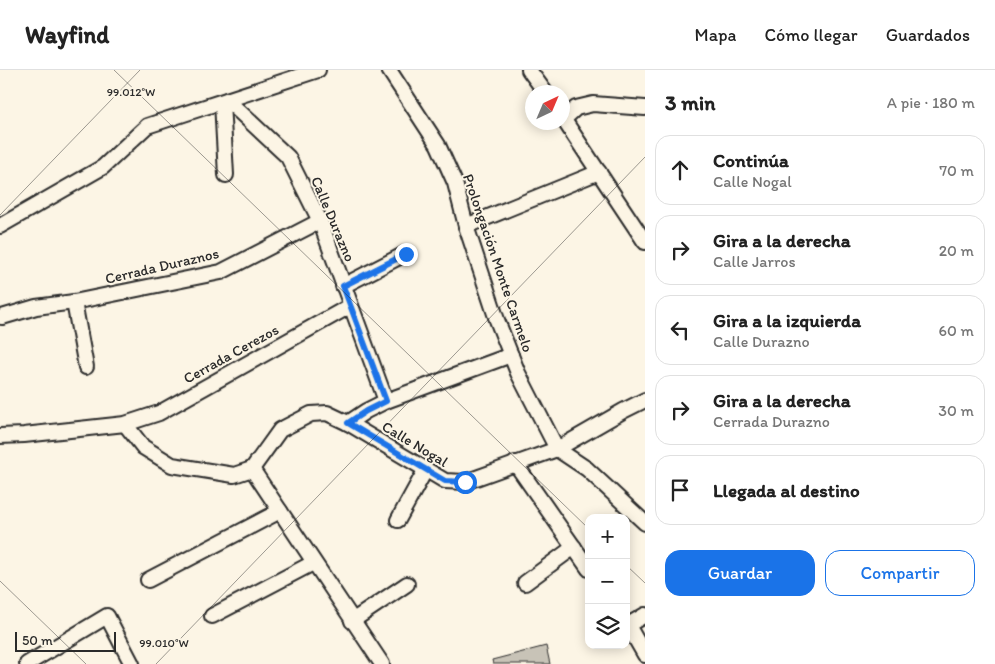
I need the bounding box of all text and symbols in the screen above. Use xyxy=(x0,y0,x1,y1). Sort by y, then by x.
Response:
text: Wayfind xyxy=(25,20,109,49)
text: Mapa xyxy=(695,24,736,46)
text: Cómo llegar xyxy=(764,24,858,46)
text: Guardados xyxy=(886,24,970,46)
text: 99.012°W xyxy=(107,85,155,99)
north arrow xyxy=(525,85,570,130)
text: 3 min xyxy=(665,90,715,115)
text: A pie · 180 m xyxy=(887,93,975,112)
text: Continúa xyxy=(713,149,789,172)
icon: ahead xyxy=(666,156,694,184)
text: 70 m xyxy=(939,161,974,180)
street label: Prolongación Monte Carmelo xyxy=(459,171,537,355)
text: Calle Nogal xyxy=(713,172,792,191)
street label: Calle Durazno xyxy=(307,174,359,264)
text: Gira a la derecha xyxy=(713,229,851,252)
icon: right xyxy=(666,236,694,264)
text: 20 m xyxy=(939,241,974,260)
route end xyxy=(395,243,418,266)
street label: Cerrada Duraznos xyxy=(103,244,221,288)
text: Calle Jarros xyxy=(713,252,796,271)
text: Gira a la izquierda xyxy=(713,309,861,332)
icon: left xyxy=(666,316,694,344)
street label: Cerrada Cerezos xyxy=(180,320,282,388)
text: 60 m xyxy=(939,321,974,340)
text: Calle Durazno xyxy=(713,332,810,351)
text: Gira a la derecha xyxy=(713,389,851,412)
icon: right xyxy=(666,396,694,424)
text: 30 m xyxy=(938,401,974,420)
text: Cerrada Durazno xyxy=(713,412,830,431)
street label: Calle Nogal xyxy=(379,417,452,471)
route start xyxy=(454,471,477,494)
icon: arrive xyxy=(666,476,694,504)
text: Llegada al destino xyxy=(713,479,860,502)
map controls xyxy=(585,514,630,649)
button: + xyxy=(585,514,630,559)
button: Guardar xyxy=(665,550,815,596)
button: Compartir xyxy=(825,550,975,596)
button: − xyxy=(585,559,630,604)
button: layers xyxy=(585,604,630,649)
scale bar xyxy=(15,629,116,652)
text: 50 m xyxy=(22,632,53,649)
text: 99.010°W xyxy=(139,636,189,650)

